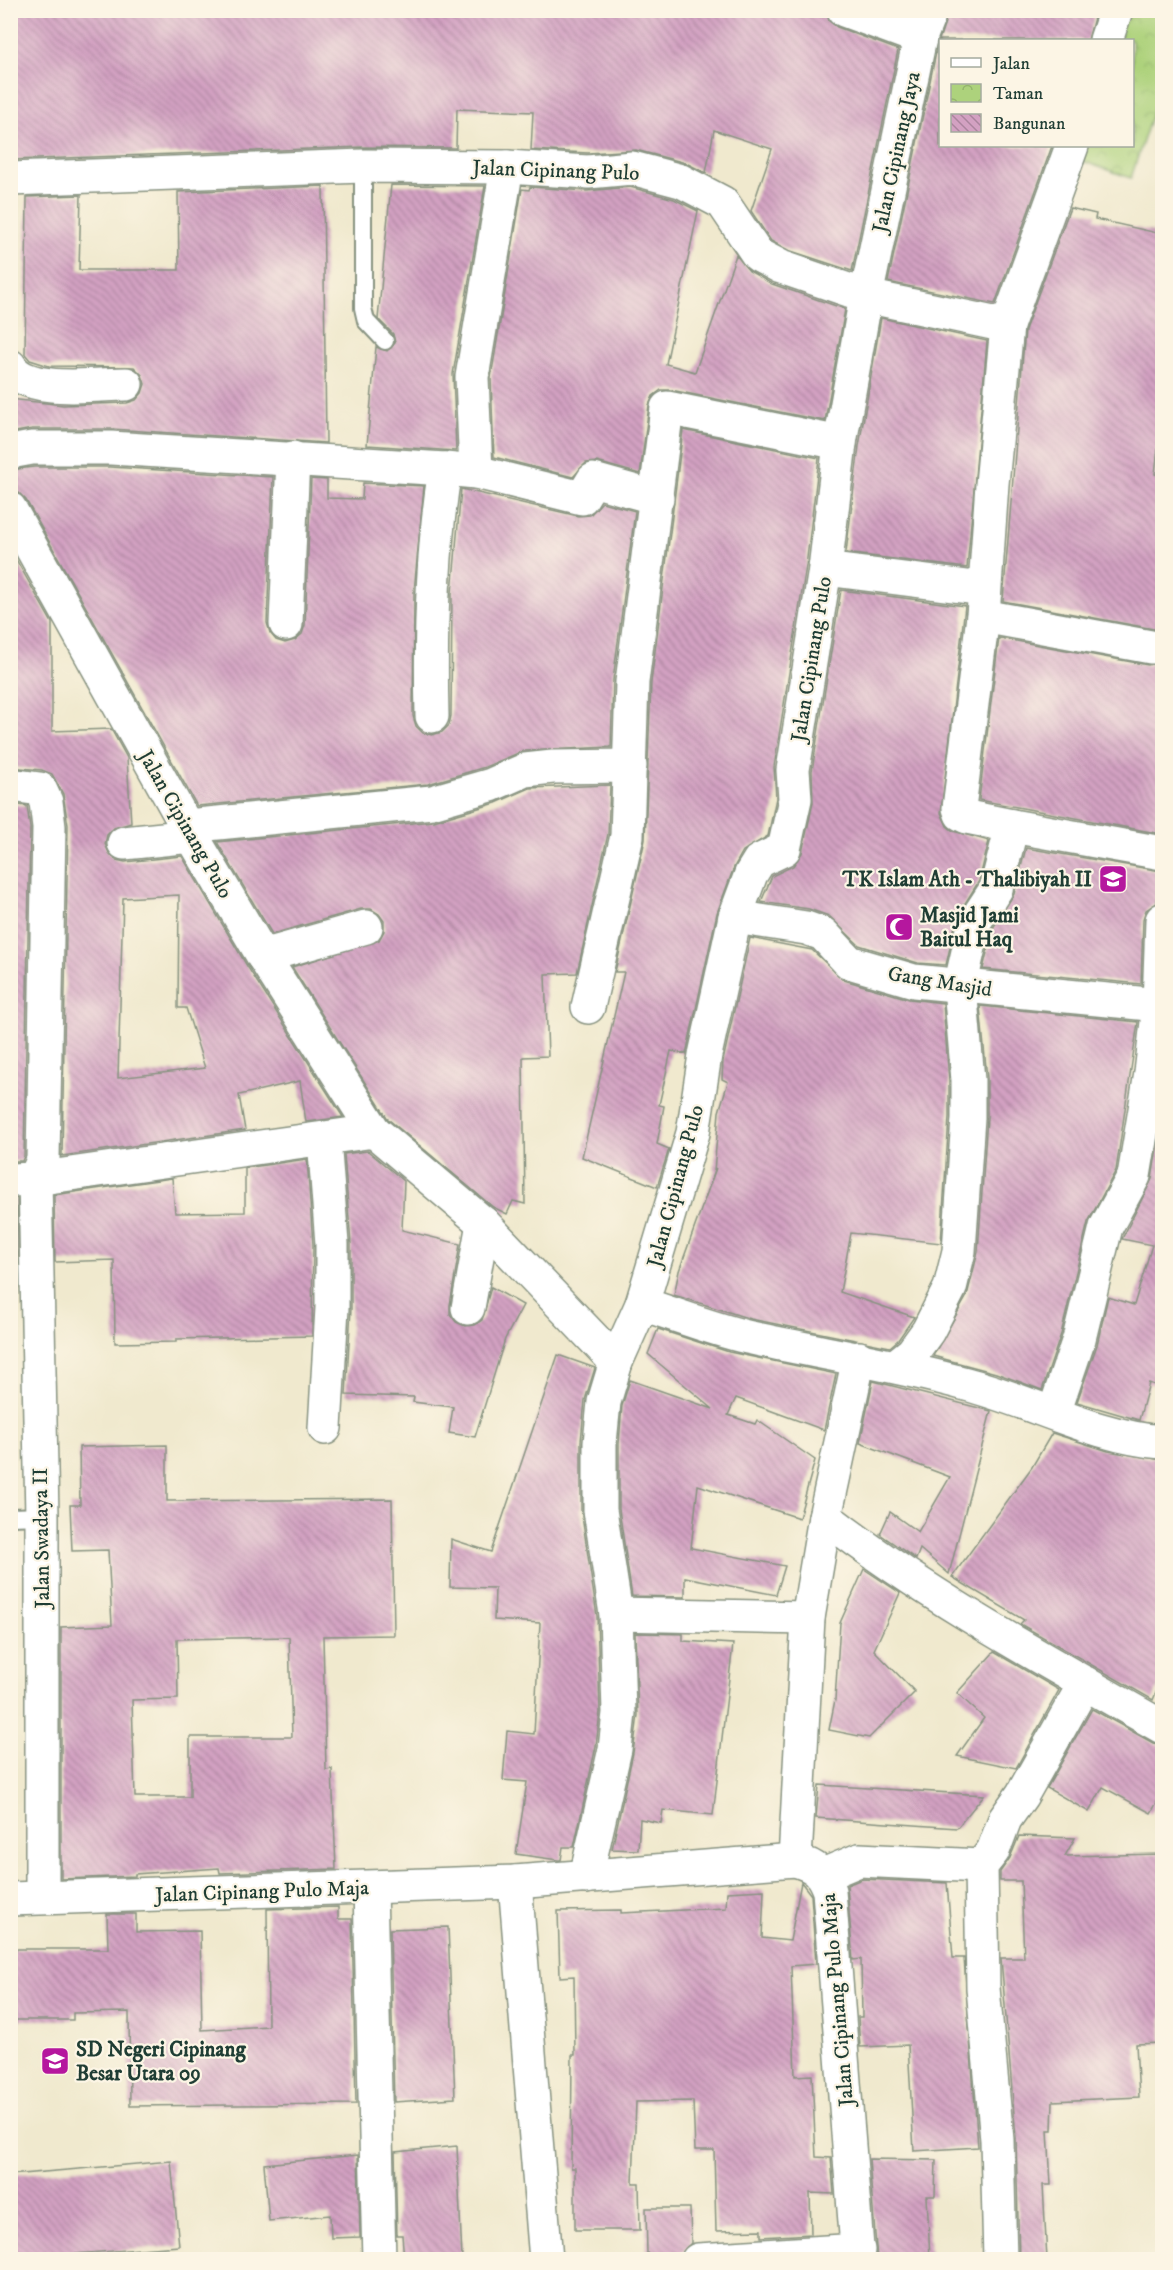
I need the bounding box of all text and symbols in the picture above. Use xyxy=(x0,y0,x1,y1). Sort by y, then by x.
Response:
legend xyxy=(939,39,1134,147)
text: Jalan xyxy=(991,53,1031,75)
street label: Jalan Cipinang Jaya xyxy=(867,69,927,237)
text: Taman xyxy=(993,83,1044,105)
text: Bangunan xyxy=(993,113,1066,135)
street label: Jalan Cipinang Pulo xyxy=(470,155,640,187)
street label: Jalan Cipinang Pulo xyxy=(786,575,838,746)
street label: Jalan Cipinang Pulo xyxy=(131,744,238,903)
school or university icon: TK Islam Ath - Thalibiyah II xyxy=(1097,863,1129,895)
place label: TK Islam Ath - Thalibiyah II xyxy=(841,867,1092,893)
place label: Masjid Jami Baitul Haq xyxy=(920,903,1019,953)
mosque icon: Masjid Jami Baitul Haq xyxy=(883,911,915,943)
street label: Gang Masjid xyxy=(886,961,994,1003)
street label: Jalan Cipinang Pulo xyxy=(641,1102,710,1272)
street label: Jalan Swadaya II xyxy=(28,1467,56,1611)
street label: Jalan Cipinang Pulo Maja xyxy=(153,1875,369,1909)
street label: Jalan Cipinang Pulo Maja xyxy=(816,1892,860,2110)
place label: SD Negeri Cipinang Besar Utara 09 xyxy=(76,2037,246,2087)
school or university icon: SD Negeri Cipinang Besar Utara 09 xyxy=(39,2045,71,2077)

